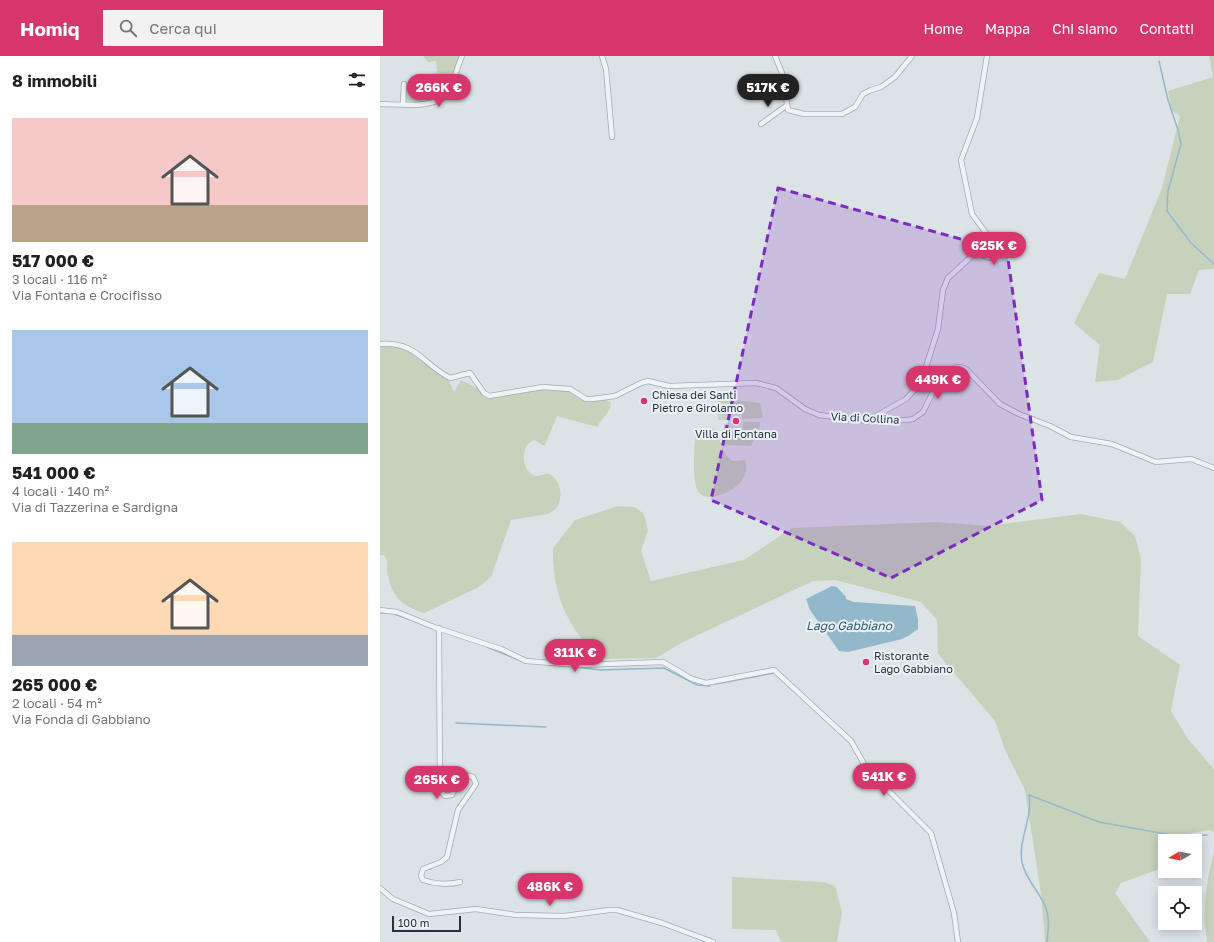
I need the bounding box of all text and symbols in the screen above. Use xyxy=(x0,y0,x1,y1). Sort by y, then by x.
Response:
search box xyxy=(103,10,383,46)
text: Homiq xyxy=(20,17,79,40)
icon: search xyxy=(117,17,139,39)
text: Cerca qui xyxy=(149,19,217,37)
text: Home xyxy=(924,20,963,37)
text: Mappa xyxy=(985,20,1030,37)
text: Chi siamo xyxy=(1052,20,1117,37)
text: Contatti xyxy=(1139,20,1194,37)
icon: filters xyxy=(346,69,368,91)
text: 8 immobili xyxy=(12,70,97,91)
pin: 266K € xyxy=(406,74,472,108)
pin: 517K € xyxy=(735,74,801,108)
text: 266K € xyxy=(416,79,462,95)
text: 517K € xyxy=(746,79,790,95)
icon: home xyxy=(154,144,226,216)
pin: 625K € xyxy=(961,232,1027,266)
text: 625K € xyxy=(971,237,1017,253)
text: 517 000 € xyxy=(12,250,94,271)
text: 3 locali · 116 m² xyxy=(12,271,107,287)
text: Via Fontana e Crocifisso xyxy=(12,287,162,303)
icon: home xyxy=(154,356,226,428)
pin: 449K € xyxy=(905,366,971,400)
text: 449K € xyxy=(915,371,961,387)
place label: Chiesa dei Santi Pietro e Girolamo xyxy=(652,388,744,414)
marker: Chiesa dei Santi Pietro e Girolamo xyxy=(639,396,649,406)
street label: Via di Collina xyxy=(830,409,900,426)
marker: Villa di Fontana xyxy=(731,416,741,426)
place label: Villa di Fontana xyxy=(695,427,777,440)
text: 541 000 € xyxy=(12,462,95,483)
text: 4 locali · 140 m² xyxy=(12,483,109,499)
text: Via di Tazzerina e Sardigna xyxy=(12,499,178,515)
icon: home xyxy=(154,568,226,640)
water label: Lago Gabbiano xyxy=(806,618,893,633)
pin: 311K € xyxy=(542,639,608,673)
text: 311K € xyxy=(553,644,597,660)
place label: Ristorante Lago Gabbiano xyxy=(874,649,953,675)
marker: Ristorante Lago Gabbiano xyxy=(861,657,871,667)
text: 265 000 € xyxy=(12,674,97,695)
text: 2 locali · 54 m² xyxy=(12,695,102,711)
text: Via Fonda di Gabbiano xyxy=(12,711,151,727)
pin: 541K € xyxy=(851,763,917,797)
pin: 265K € xyxy=(404,766,470,800)
text: 541K € xyxy=(862,768,906,784)
text: 265K € xyxy=(414,771,460,787)
north arrow xyxy=(1158,834,1202,878)
map controls xyxy=(1158,834,1202,930)
pin: 486K € xyxy=(517,873,583,907)
text: 486K € xyxy=(527,878,573,894)
button: locate xyxy=(1158,886,1202,930)
scale bar xyxy=(392,914,461,933)
text: 100 m xyxy=(398,916,429,929)

